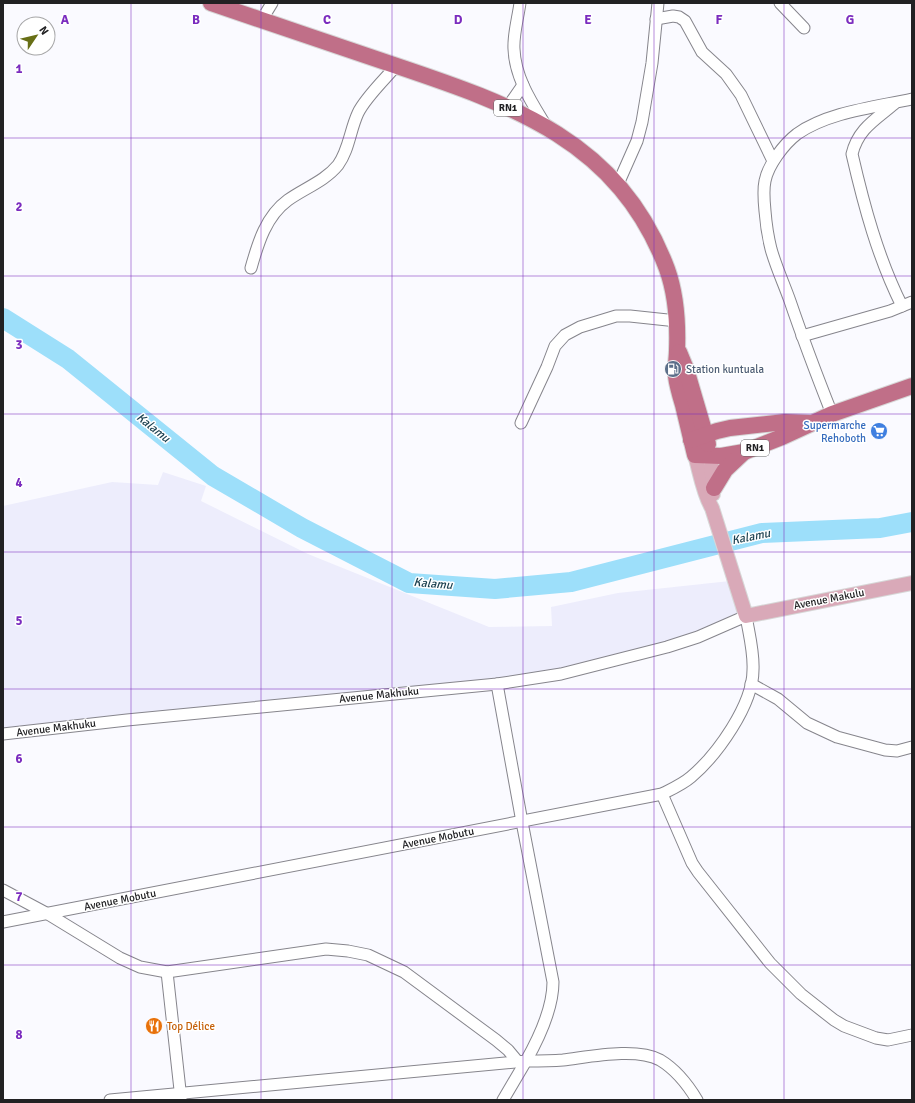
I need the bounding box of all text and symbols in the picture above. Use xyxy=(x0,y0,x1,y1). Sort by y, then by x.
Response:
text: A xyxy=(61,12,70,28)
text: B xyxy=(192,12,200,28)
text: C xyxy=(323,12,331,28)
text: D xyxy=(454,12,463,28)
text: E xyxy=(584,12,592,28)
text: F xyxy=(716,12,723,28)
text: G xyxy=(846,12,854,28)
north arrow xyxy=(16,16,56,56)
text: N xyxy=(36,24,51,37)
text: 1 xyxy=(15,61,23,77)
road number: RN1 xyxy=(494,100,522,116)
text: 2 xyxy=(15,199,23,215)
text: 3 xyxy=(15,337,23,353)
fuel station icon: Station kuntuala xyxy=(663,359,683,379)
place label: Station kuntuala xyxy=(686,363,765,376)
water label: Kalamu xyxy=(133,410,174,447)
place label: Supermarche Rehoboth xyxy=(804,419,866,445)
supermarket icon: Supermarche Rehoboth xyxy=(869,421,889,441)
road number: RN1 xyxy=(741,440,769,456)
text: 4 xyxy=(15,475,23,491)
water label: Kalamu xyxy=(730,526,773,548)
water label: Kalamu xyxy=(413,575,455,593)
street label: Avenue Makulu xyxy=(793,586,865,612)
text: 5 xyxy=(15,613,23,629)
street label: Avenue Makhuku xyxy=(338,684,420,706)
street label: Avenue Makhuku xyxy=(15,717,97,739)
text: 6 xyxy=(15,751,23,767)
street label: Avenue Mobutu xyxy=(401,825,475,851)
street label: Avenue Mobutu xyxy=(83,887,157,913)
text: 7 xyxy=(15,889,23,905)
restaurant icon: Top Délice xyxy=(144,1016,164,1036)
place label: Top Délice xyxy=(167,1020,215,1033)
text: 8 xyxy=(15,1027,23,1043)

